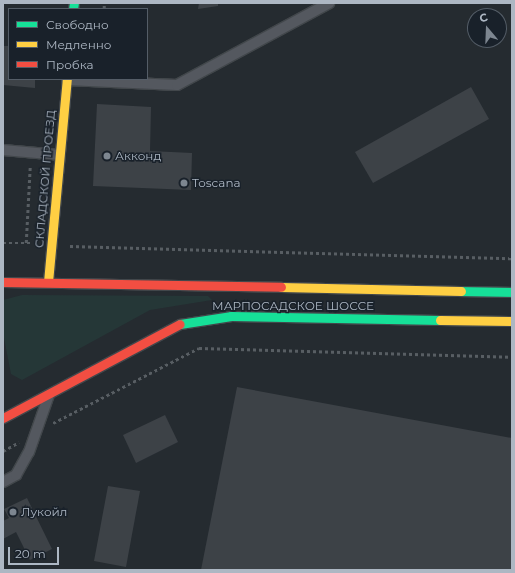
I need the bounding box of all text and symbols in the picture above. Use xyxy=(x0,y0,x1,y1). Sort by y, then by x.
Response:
legend xyxy=(8,8,148,80)
north arrow xyxy=(467,8,507,48)
text: С xyxy=(477,10,489,26)
text: Свободно xyxy=(46,17,109,32)
text: Медленно xyxy=(46,37,111,52)
text: Пробка xyxy=(46,57,94,72)
street label: СКЛАДСКОЙ ПРОЕЗД xyxy=(32,109,58,249)
place label: Акконд xyxy=(115,149,161,163)
marker: Акконд xyxy=(102,151,112,161)
place label: Toscana xyxy=(192,176,241,190)
marker: Toscana xyxy=(179,178,189,188)
street label: МАРПОСАДСКОЕ ШОССЕ xyxy=(212,299,374,313)
place label: Лукойл xyxy=(21,505,67,519)
marker: Лукойл xyxy=(8,507,18,517)
scale bar xyxy=(10,539,61,565)
text: 20 m xyxy=(15,546,46,561)

